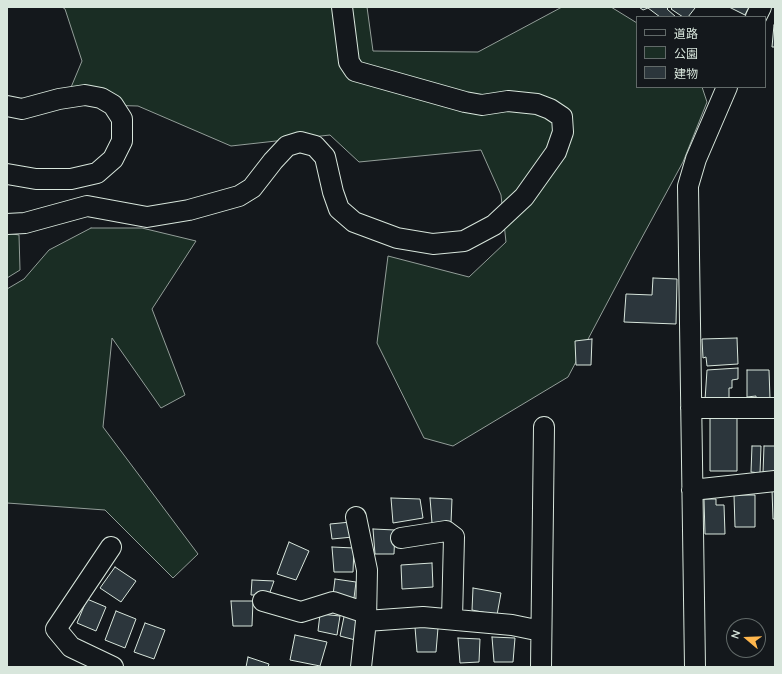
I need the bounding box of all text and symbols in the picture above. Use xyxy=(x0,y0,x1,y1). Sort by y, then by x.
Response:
legend xyxy=(636,16,766,88)
text: 道路 xyxy=(674,26,698,41)
text: 公園 xyxy=(674,46,698,61)
text: 建物 xyxy=(674,66,698,81)
north arrow xyxy=(726,618,766,658)
text: N xyxy=(728,628,744,641)

